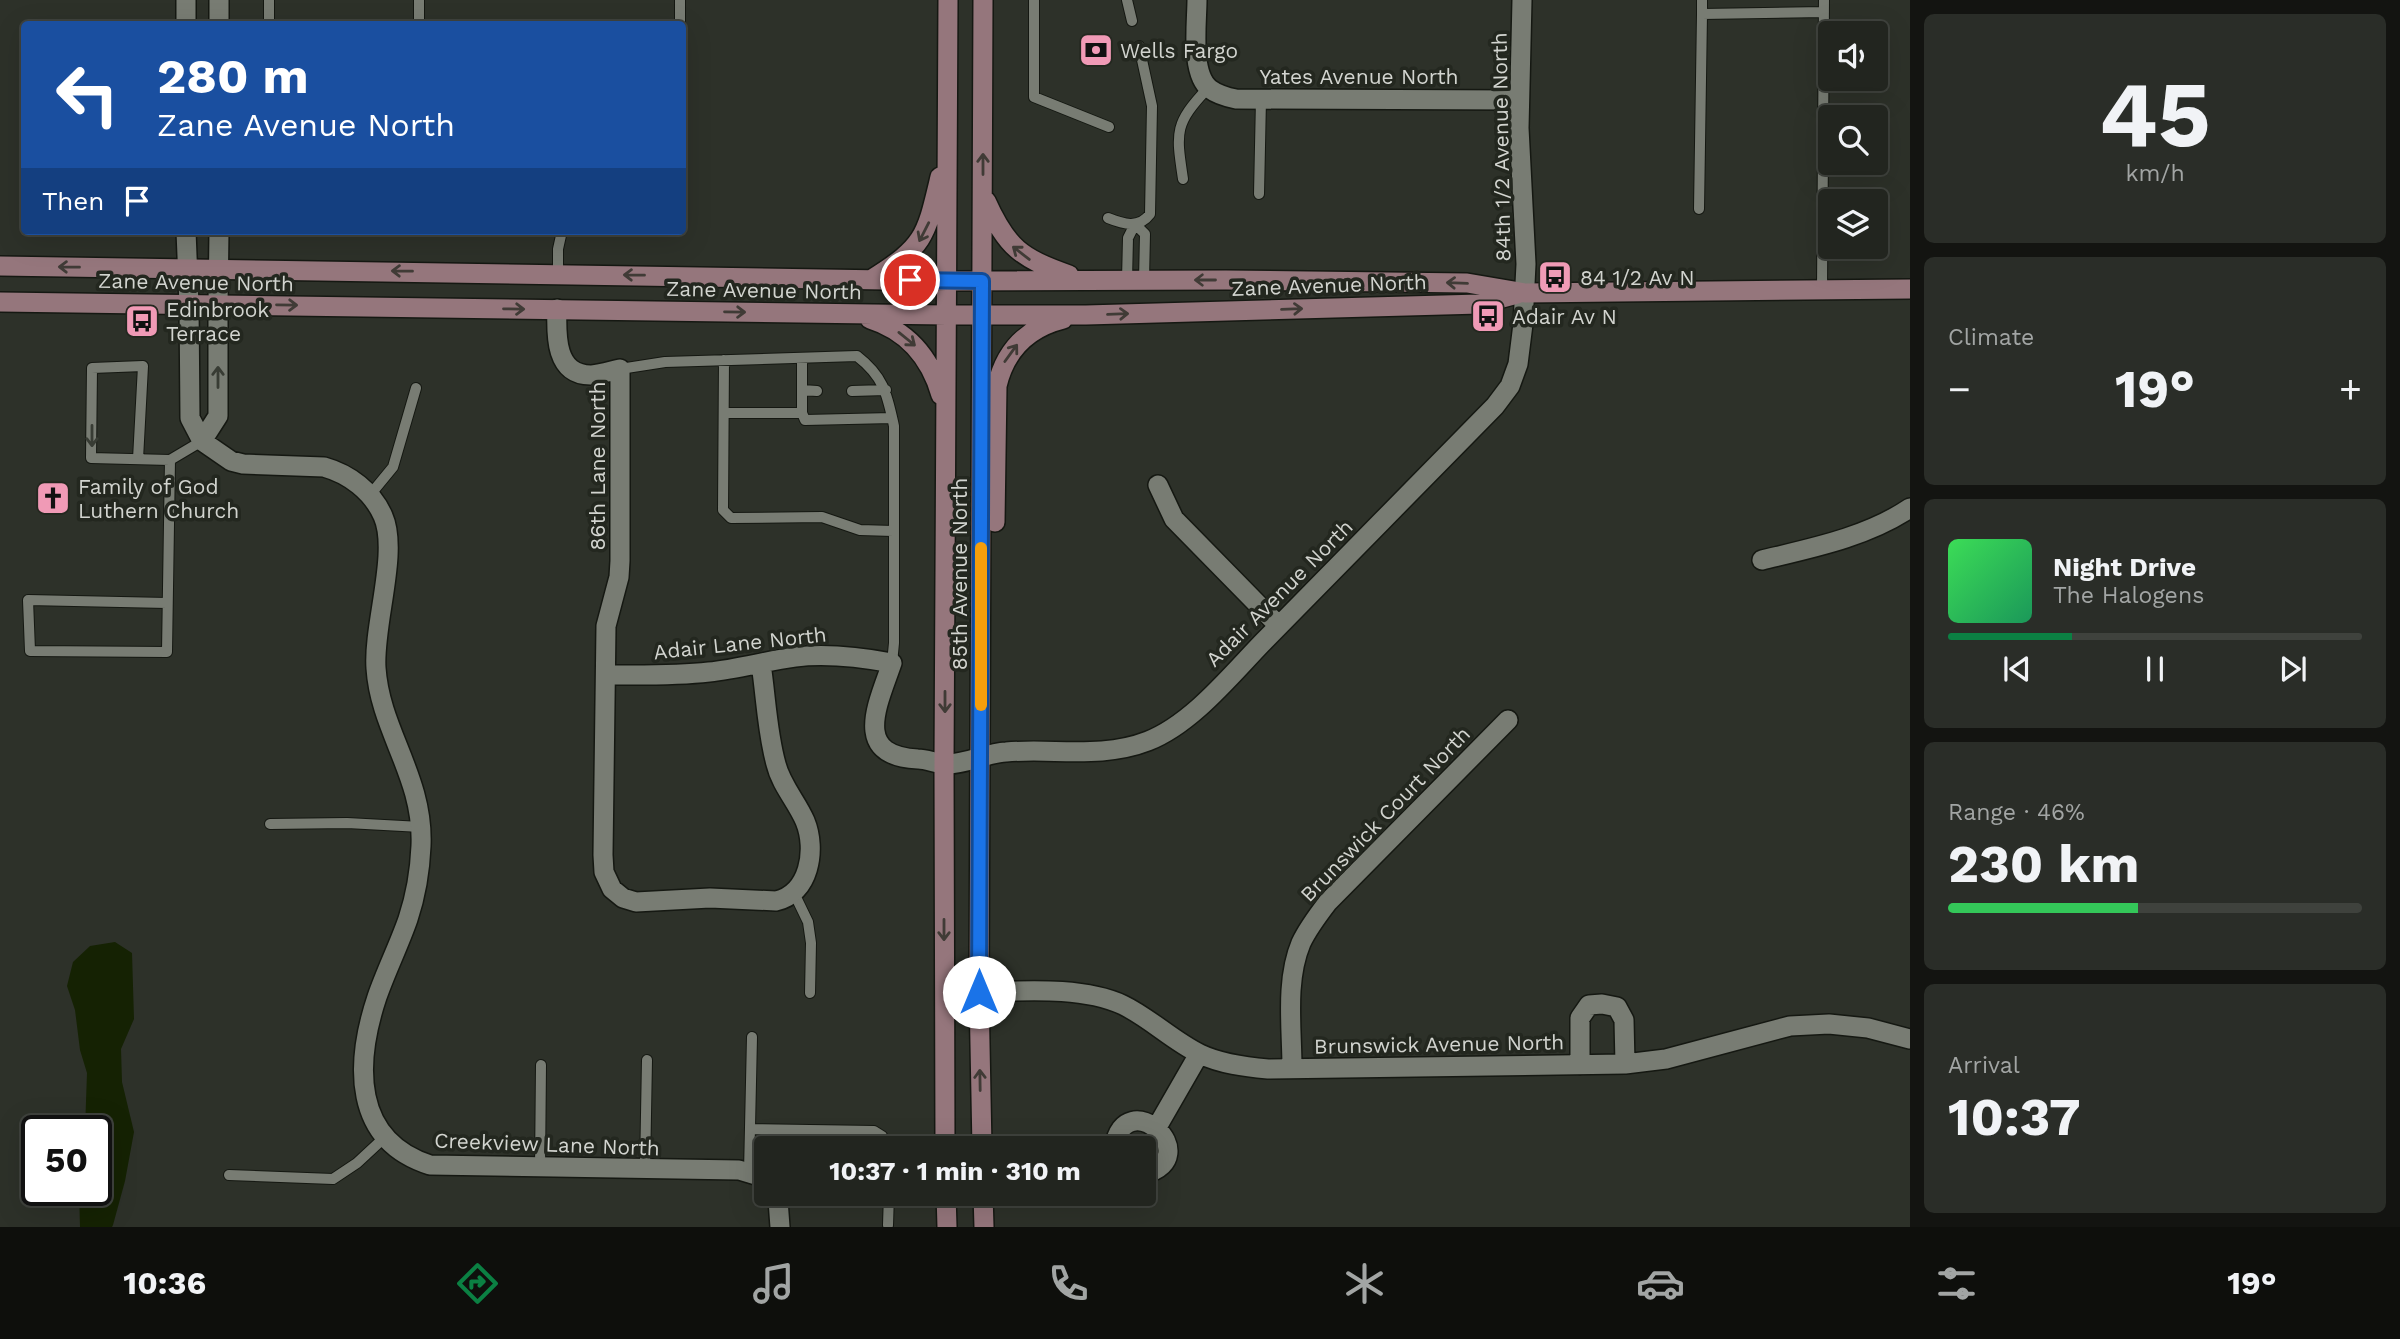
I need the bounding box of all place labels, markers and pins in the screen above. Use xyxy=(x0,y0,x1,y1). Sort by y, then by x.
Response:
bank icon: Wells Fargo xyxy=(1077,31,1115,69)
place label: Wells Fargo xyxy=(1120,38,1238,63)
pin xyxy=(880,250,940,310)
bus stop icon: 84 1/2 Av N xyxy=(1536,258,1574,296)
place label: 84 1/2 Av N xyxy=(1580,265,1695,290)
place label: Edinbrook Terrace xyxy=(166,297,269,346)
bus stop icon: Adair Av N xyxy=(1469,297,1507,335)
bus stop icon: Edinbrook Terrace xyxy=(123,302,161,340)
place label: Adair Av N xyxy=(1512,304,1617,329)
place label: Family of God Luthern Church xyxy=(78,474,239,523)
church icon: Family of God Luthern Church xyxy=(34,479,72,517)

